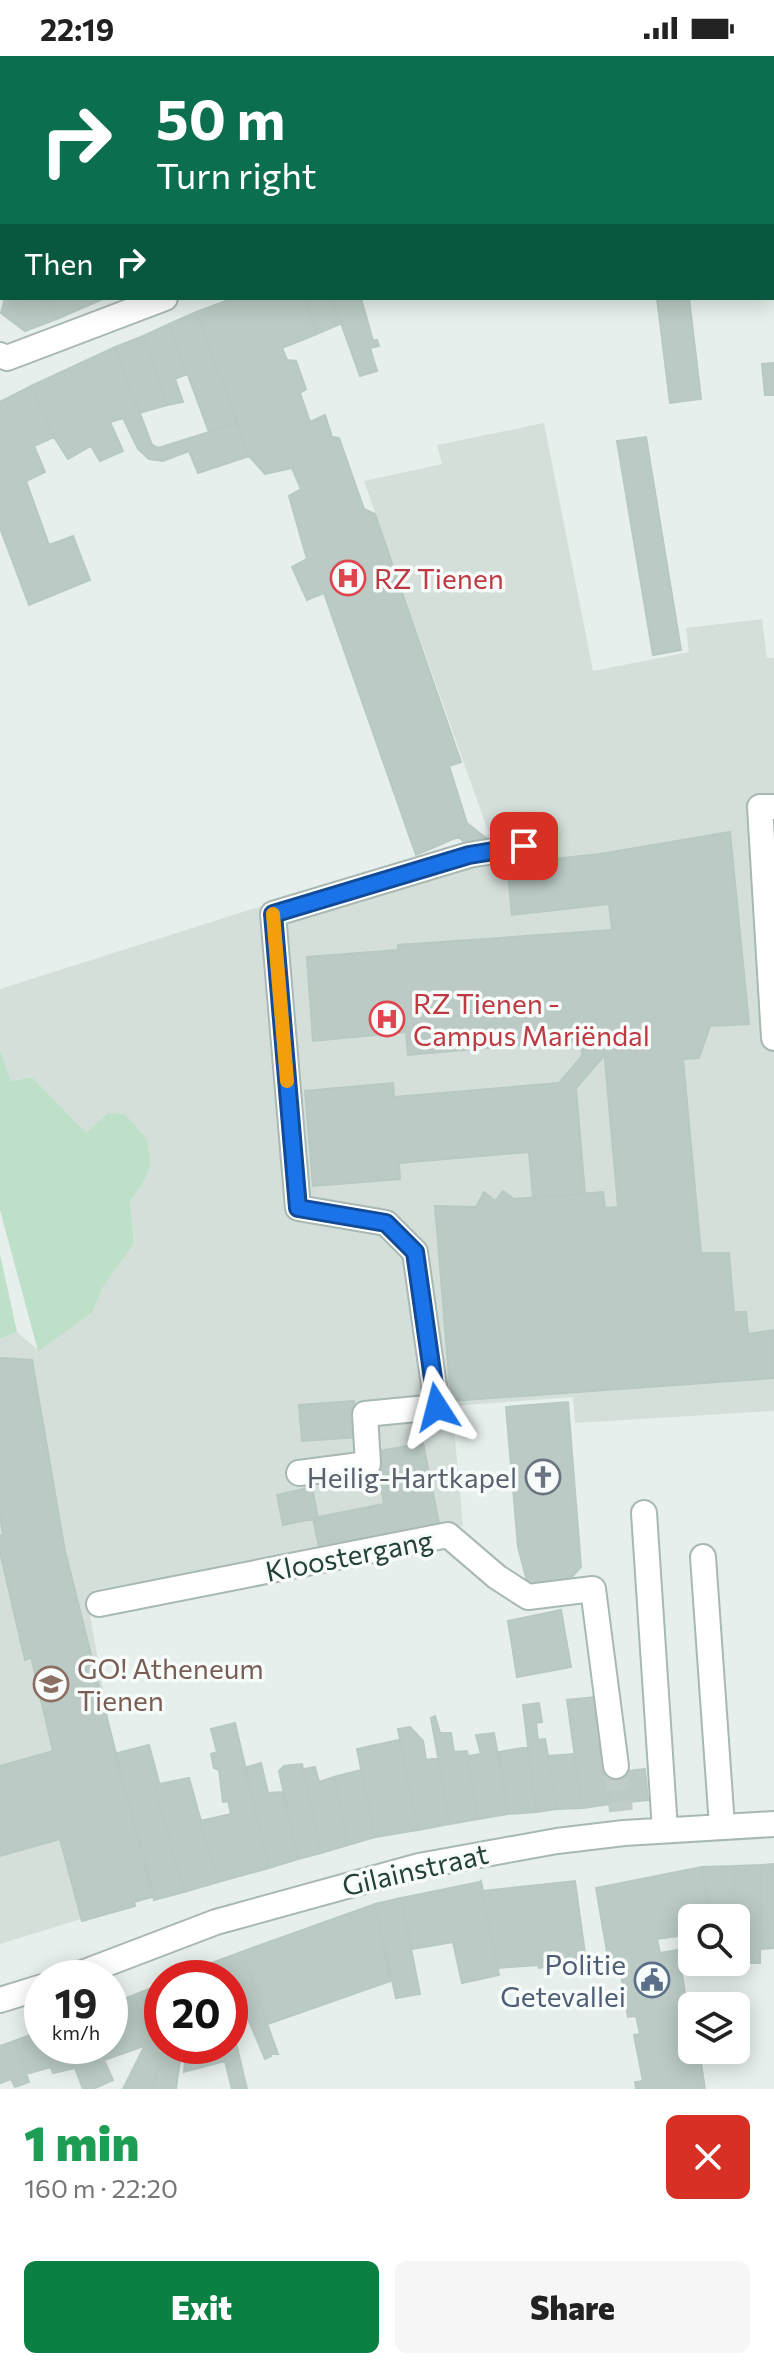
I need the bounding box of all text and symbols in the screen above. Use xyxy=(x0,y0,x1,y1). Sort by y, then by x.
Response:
text: 22:19 xyxy=(40,10,114,47)
text: 50 m xyxy=(156,83,285,152)
icon: right xyxy=(24,88,128,192)
text: Turn right xyxy=(156,152,317,196)
icon: right xyxy=(109,240,153,284)
text: Then xyxy=(24,244,93,281)
hospital icon: RZ Tienen xyxy=(329,559,367,597)
place label: RZ Tienen xyxy=(374,561,504,595)
pin xyxy=(490,812,558,880)
icon: arrive xyxy=(502,824,546,868)
place label: RZ Tienen - Campus Mariëndal xyxy=(413,986,650,1052)
hospital icon: RZ Tienen - Campus Mariëndal xyxy=(368,1000,406,1038)
position arrow xyxy=(395,1365,479,1449)
church icon: Heilig-Hartkapel xyxy=(524,1458,562,1496)
place label: Heilig-Hartkapel xyxy=(307,1460,517,1494)
street label: Kloostergang xyxy=(262,1522,436,1588)
place label: GO! Atheneum Tienen xyxy=(77,1651,264,1717)
school or university icon: GO! Atheneum Tienen xyxy=(32,1665,70,1703)
street label: Gilainstraat xyxy=(339,1836,491,1902)
map controls xyxy=(678,1904,750,2064)
button: search xyxy=(678,1904,750,1976)
place label: Politie Getevallei xyxy=(500,1947,626,2013)
speed limit sign: 20 xyxy=(144,1960,248,2064)
public building icon: Politie Getevallei xyxy=(633,1961,671,1999)
text: 19 xyxy=(55,1977,97,2026)
button: layers xyxy=(678,1992,750,2064)
text: km/h xyxy=(52,2020,100,2044)
text: 1 min xyxy=(24,2112,139,2171)
button: close xyxy=(666,2115,750,2199)
text: 160 m · 22:20 xyxy=(24,2172,178,2203)
button: Exit xyxy=(24,2261,379,2353)
button: Share xyxy=(395,2261,750,2353)

